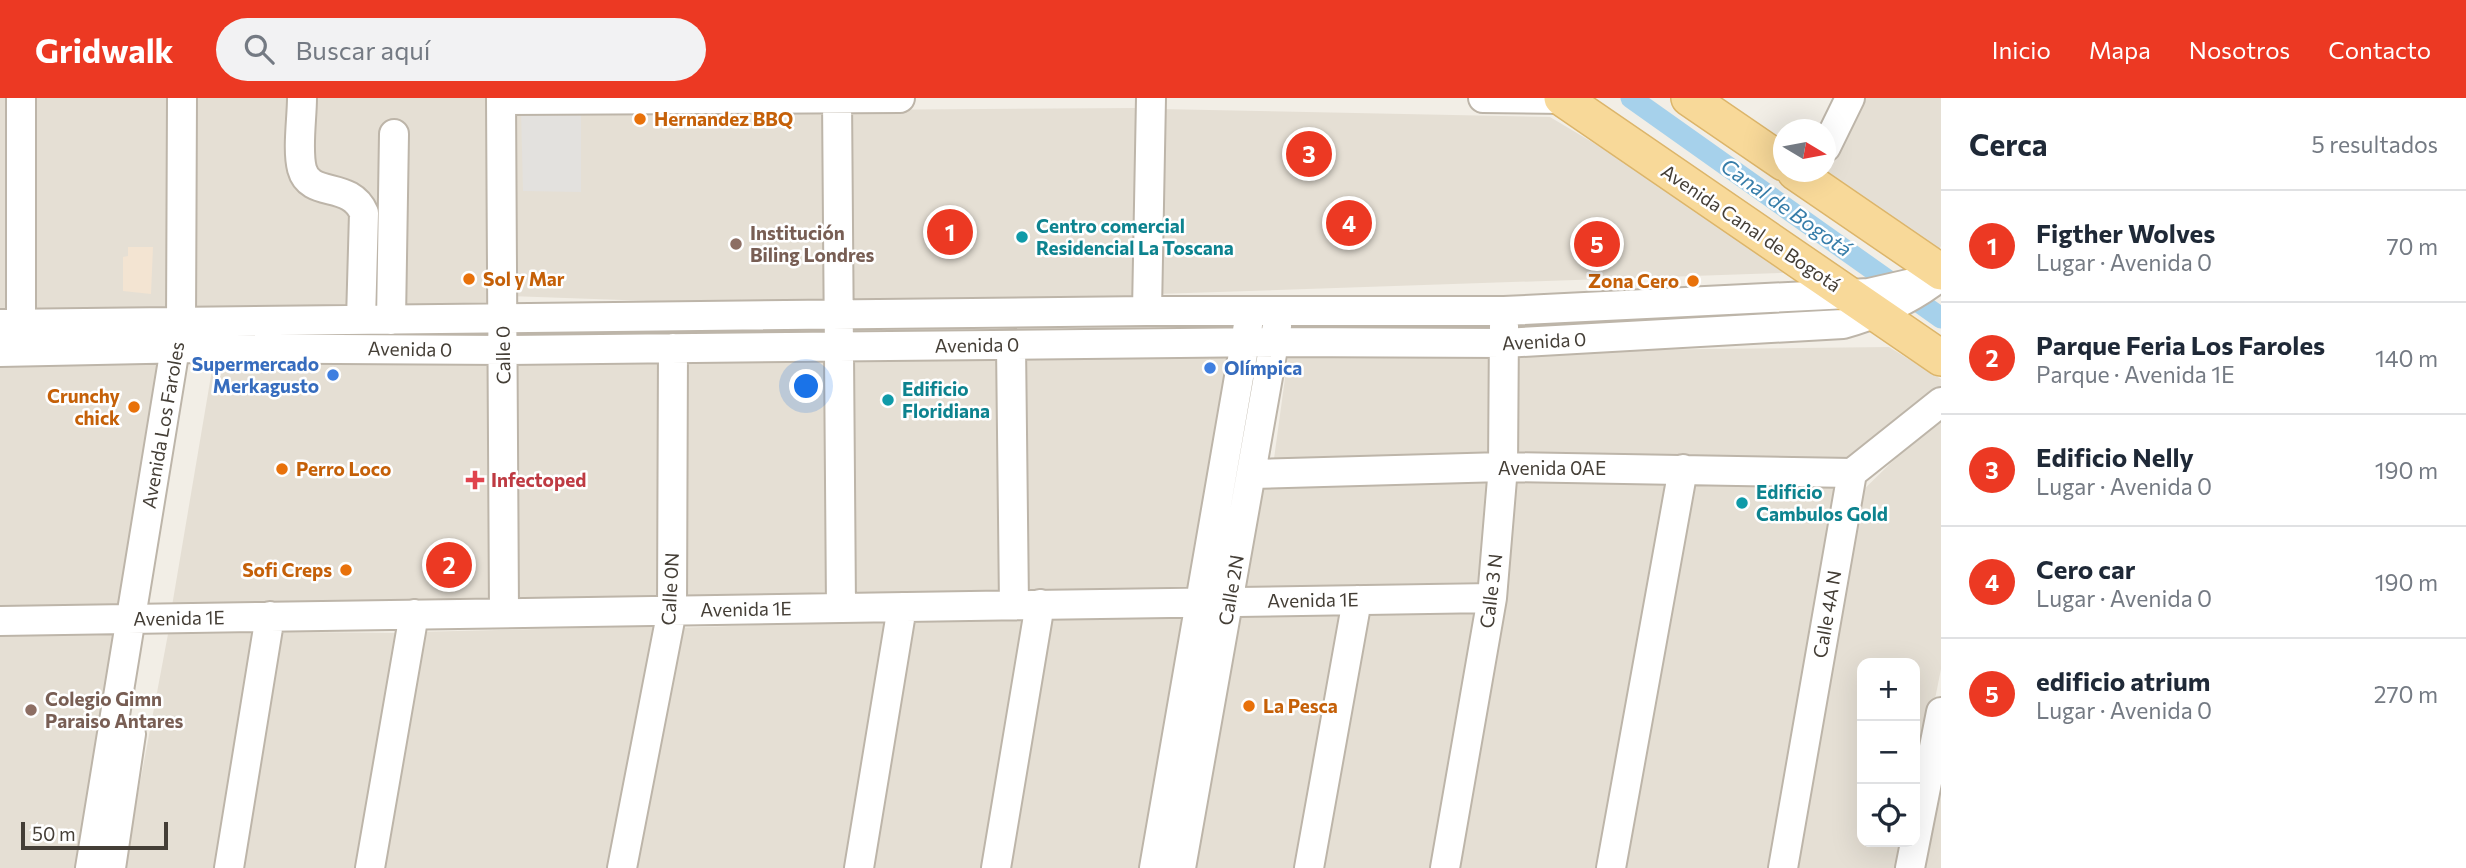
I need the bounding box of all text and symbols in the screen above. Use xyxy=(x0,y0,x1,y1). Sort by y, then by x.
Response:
search box xyxy=(216,18,706,81)
text: Gridwalk xyxy=(35,29,174,70)
icon: search xyxy=(240,30,278,68)
text: Buscar aquí xyxy=(296,34,431,65)
text: Inicio xyxy=(1992,35,2051,64)
text: Mapa xyxy=(2089,35,2151,64)
text: Nosotros xyxy=(2189,35,2290,64)
text: Contacto xyxy=(2328,35,2431,64)
place label: Hernandez BBQ xyxy=(654,107,793,130)
marker: Hernandez BBQ xyxy=(632,111,648,127)
north arrow xyxy=(1773,119,1836,182)
text: Cerca xyxy=(1969,125,2048,162)
pin: 3 xyxy=(1286,128,1332,180)
text: 5 resultados xyxy=(2312,130,2438,158)
water label: Canal de Bogotá xyxy=(1717,152,1858,262)
street label: Avenida Canal de Bogotá xyxy=(1657,159,1845,296)
pin: 4 xyxy=(1326,197,1372,249)
pin: 1 xyxy=(927,206,973,258)
place label: Centro comercial Residencial La Toscana xyxy=(1036,214,1234,259)
text: Figther Wolves xyxy=(2036,217,2215,248)
pin: 5 xyxy=(1574,218,1620,270)
place label: Institución Biling Londres xyxy=(750,221,874,266)
marker: Centro comercial Residencial La Toscana xyxy=(1014,229,1030,245)
text: 1 xyxy=(1987,232,1997,260)
text: 70 m xyxy=(2386,232,2438,260)
marker: Institución Biling Londres xyxy=(728,236,744,252)
text: Lugar · Avenida 0 xyxy=(2036,248,2212,276)
place label: Sol y Mar xyxy=(483,267,565,290)
place label: Zona Cero xyxy=(1588,269,1679,292)
marker: Sol y Mar xyxy=(461,271,477,287)
marker: Zona Cero xyxy=(1685,273,1701,289)
street label: Calle 0 xyxy=(490,325,515,385)
street label: Avenida 0 xyxy=(1501,327,1587,354)
text: Parque Feria Los Faroles xyxy=(2036,329,2325,360)
street label: Avenida 0 xyxy=(935,332,1019,357)
street label: Avenida 0 xyxy=(368,336,452,361)
street label: Avenida Los Faroles xyxy=(137,340,189,510)
text: 2 xyxy=(1985,344,1999,372)
text: 140 m xyxy=(2375,344,2438,372)
place label: Supermercado Merkagusto xyxy=(192,352,319,397)
place label: Olímpica xyxy=(1224,356,1302,379)
marker: Olímpica xyxy=(1202,360,1218,376)
text: Parque · Avenida 1E xyxy=(2036,360,2235,388)
marker: Supermercado Merkagusto xyxy=(325,367,341,383)
your location xyxy=(789,369,823,403)
place label: Edificio Floridiana xyxy=(902,377,990,422)
place label: Crunchy chick xyxy=(47,384,121,429)
marker: Edificio Floridiana xyxy=(880,392,896,408)
marker: Crunchy chick xyxy=(126,399,142,415)
text: Edificio Nelly xyxy=(2036,441,2194,472)
street label: Avenida 0AE xyxy=(1498,456,1606,479)
text: 3 xyxy=(1985,456,1999,484)
text: 190 m xyxy=(2375,456,2438,484)
place label: Perro Loco xyxy=(296,457,391,480)
marker: Perro Loco xyxy=(274,461,290,477)
place label: Infectoped xyxy=(491,468,586,491)
marker: Infectoped xyxy=(465,470,485,490)
text: Lugar · Avenida 0 xyxy=(2036,472,2212,500)
place label: Edificio Cambulos Gold xyxy=(1756,480,1888,525)
marker: Edificio Cambulos Gold xyxy=(1734,495,1750,511)
pin: 2 xyxy=(426,539,472,591)
street label: Calle 0N xyxy=(656,552,683,626)
street label: Calle 3 N xyxy=(1475,552,1506,630)
street label: Calle 2N xyxy=(1213,553,1248,627)
text: Cero car xyxy=(2036,553,2135,584)
place label: Sofi Creps xyxy=(242,558,332,581)
marker: Sofi Creps xyxy=(338,562,354,578)
street label: Calle 4A N xyxy=(1807,568,1846,660)
text: 4 xyxy=(1985,568,1999,596)
text: 190 m xyxy=(2375,568,2438,596)
text: Lugar · Avenida 0 xyxy=(2036,584,2212,612)
street label: Avenida 1E xyxy=(1267,587,1359,612)
street label: Avenida 1E xyxy=(700,596,792,621)
street label: Avenida 1E xyxy=(133,605,225,630)
map controls xyxy=(1857,658,1920,847)
button: + xyxy=(1857,658,1920,721)
text: edificio atrium xyxy=(2036,665,2211,696)
text: 5 xyxy=(1985,680,1999,708)
text: 270 m xyxy=(2374,680,2438,708)
place label: Colegio Gimn Paraiso Antares xyxy=(45,687,183,732)
place label: La Pesca xyxy=(1263,694,1338,717)
text: Lugar · Avenida 0 xyxy=(2036,696,2212,724)
marker: La Pesca xyxy=(1241,698,1257,714)
marker: Colegio Gimn Paraiso Antares xyxy=(23,702,39,718)
button: − xyxy=(1857,721,1920,784)
button: locate xyxy=(1857,784,1920,847)
scale bar xyxy=(21,819,168,851)
text: 50 m xyxy=(32,822,76,845)

